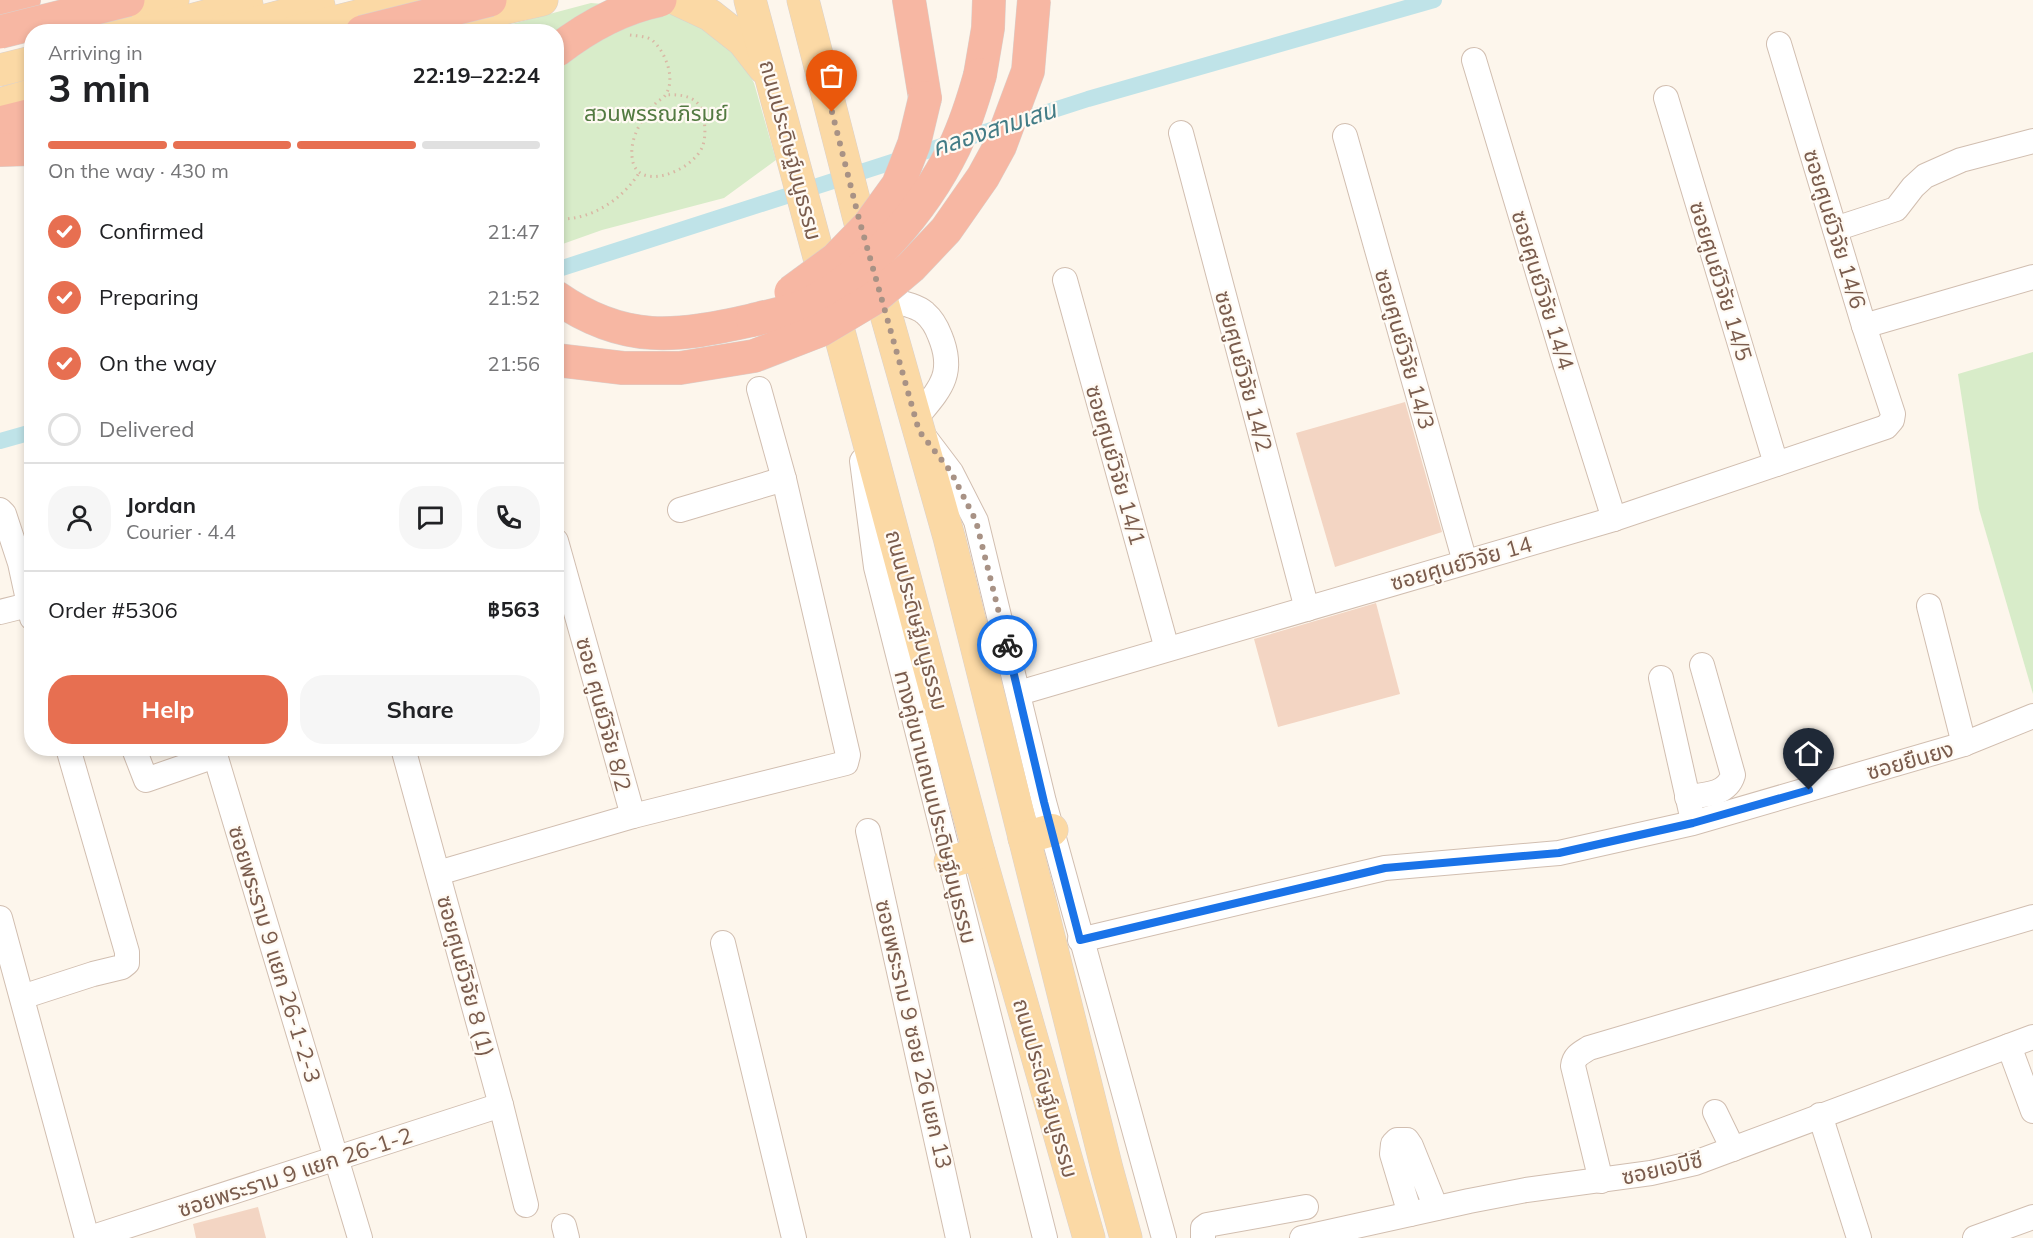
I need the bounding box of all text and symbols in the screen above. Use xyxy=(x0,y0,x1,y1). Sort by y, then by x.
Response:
text: Arriving in xyxy=(48,40,143,65)
pin xyxy=(806,50,857,112)
street label: ถนนประดิษฐ์มนูธรรม xyxy=(753,57,829,243)
icon: bag xyxy=(815,59,848,92)
text: 22:19–22:24 xyxy=(412,61,540,89)
text: 3 min xyxy=(48,63,151,112)
water label: คลองสามเสน xyxy=(928,94,1061,162)
park label: สวนพรรณภิรมย์ xyxy=(584,99,728,127)
street label: ซอยศูนย์วิจัย 14/6 xyxy=(1797,146,1873,312)
text: On the way · 430 m xyxy=(48,158,229,183)
street label: ซอยศูนย์วิจัย 14/5 xyxy=(1683,198,1759,364)
street label: ซอยศูนย์วิจัย 14/4 xyxy=(1505,207,1581,373)
icon: check xyxy=(48,215,81,248)
text: Confirmed xyxy=(99,217,204,245)
text: 21:47 xyxy=(487,219,540,244)
street label: ซอยศูนย์วิจัย 14/3 xyxy=(1369,266,1441,432)
icon: check xyxy=(48,281,81,314)
text: Preparing xyxy=(99,283,199,311)
text: 21:52 xyxy=(487,285,540,310)
street label: ซอยศูนย์วิจัย 14/2 xyxy=(1209,287,1279,455)
icon: check xyxy=(48,347,81,380)
text: On the way xyxy=(99,349,217,377)
text: 21:56 xyxy=(487,351,540,376)
street label: ซอยศูนย์วิจัย 14/1 xyxy=(1080,382,1152,548)
text: Delivered xyxy=(99,415,194,443)
button: person xyxy=(48,486,111,549)
button: chat xyxy=(399,486,462,549)
button: phone xyxy=(477,486,540,549)
text: Jordan xyxy=(126,491,196,519)
text: Courier · 4.4 xyxy=(126,519,236,544)
street label: ถนนประดิษฐ์มนูธรรม xyxy=(879,527,955,713)
street label: ซอยศูนย์วิจัย 14 xyxy=(1387,529,1535,597)
text: ฿563 xyxy=(488,595,540,623)
text: Order #5306 xyxy=(48,596,178,624)
courier xyxy=(977,615,1037,675)
icon: bike xyxy=(991,629,1024,662)
street label: ซอย ศูนย์วิจัย 8/2 xyxy=(570,634,638,794)
street label: ทางคู่ขนานถนนประดิษฐ์มนูธรรม xyxy=(888,667,984,947)
button: Help xyxy=(48,675,288,744)
button: Share xyxy=(300,675,540,744)
pin xyxy=(1783,728,1834,790)
street label: ซอยยืนยง xyxy=(1863,734,1957,786)
icon: home xyxy=(1792,737,1825,770)
street label: ซอยพระราม 9 แยก 26-1-2-3 xyxy=(223,822,327,1086)
street label: ซอยศูนย์วิจัย 8 (1) xyxy=(431,892,501,1060)
street label: ซอยพระราม 9 ซอย 26 แยก 13 xyxy=(869,897,959,1171)
street label: ถนนประดิษฐ์มนูธรรม xyxy=(1007,995,1085,1181)
street label: ซอยพระราม 9 แยก 26-1-2 xyxy=(174,1121,416,1223)
street label: ซอยเอบีซี xyxy=(1619,1145,1705,1191)

